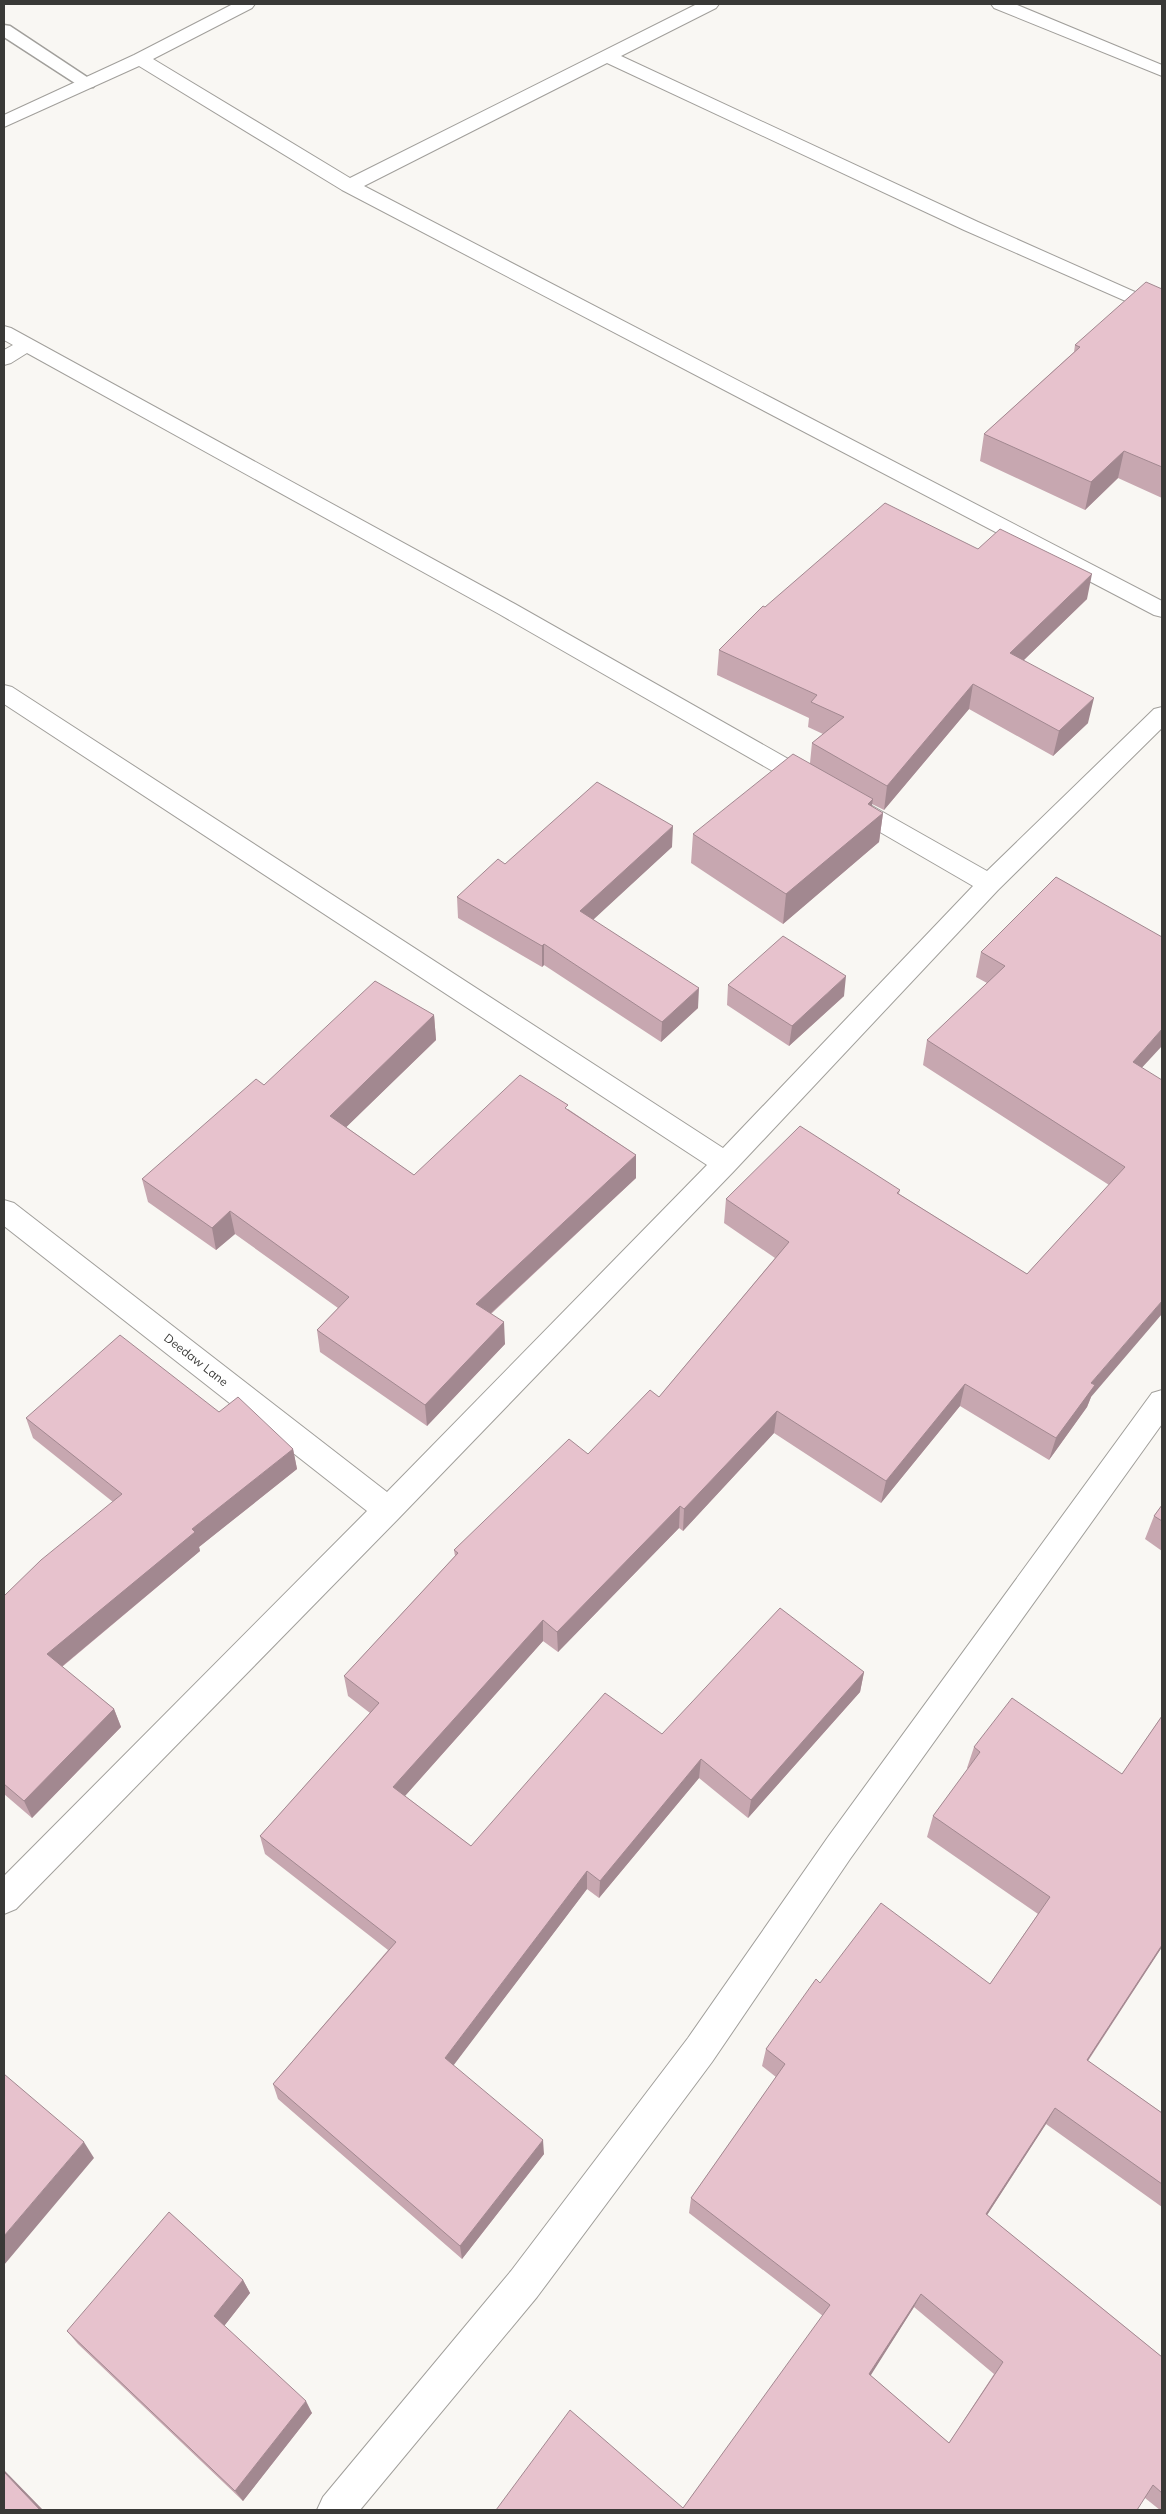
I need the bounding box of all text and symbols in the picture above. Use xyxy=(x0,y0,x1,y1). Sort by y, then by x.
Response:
street label: Deedaw Lane xyxy=(161,1330,231,1389)

